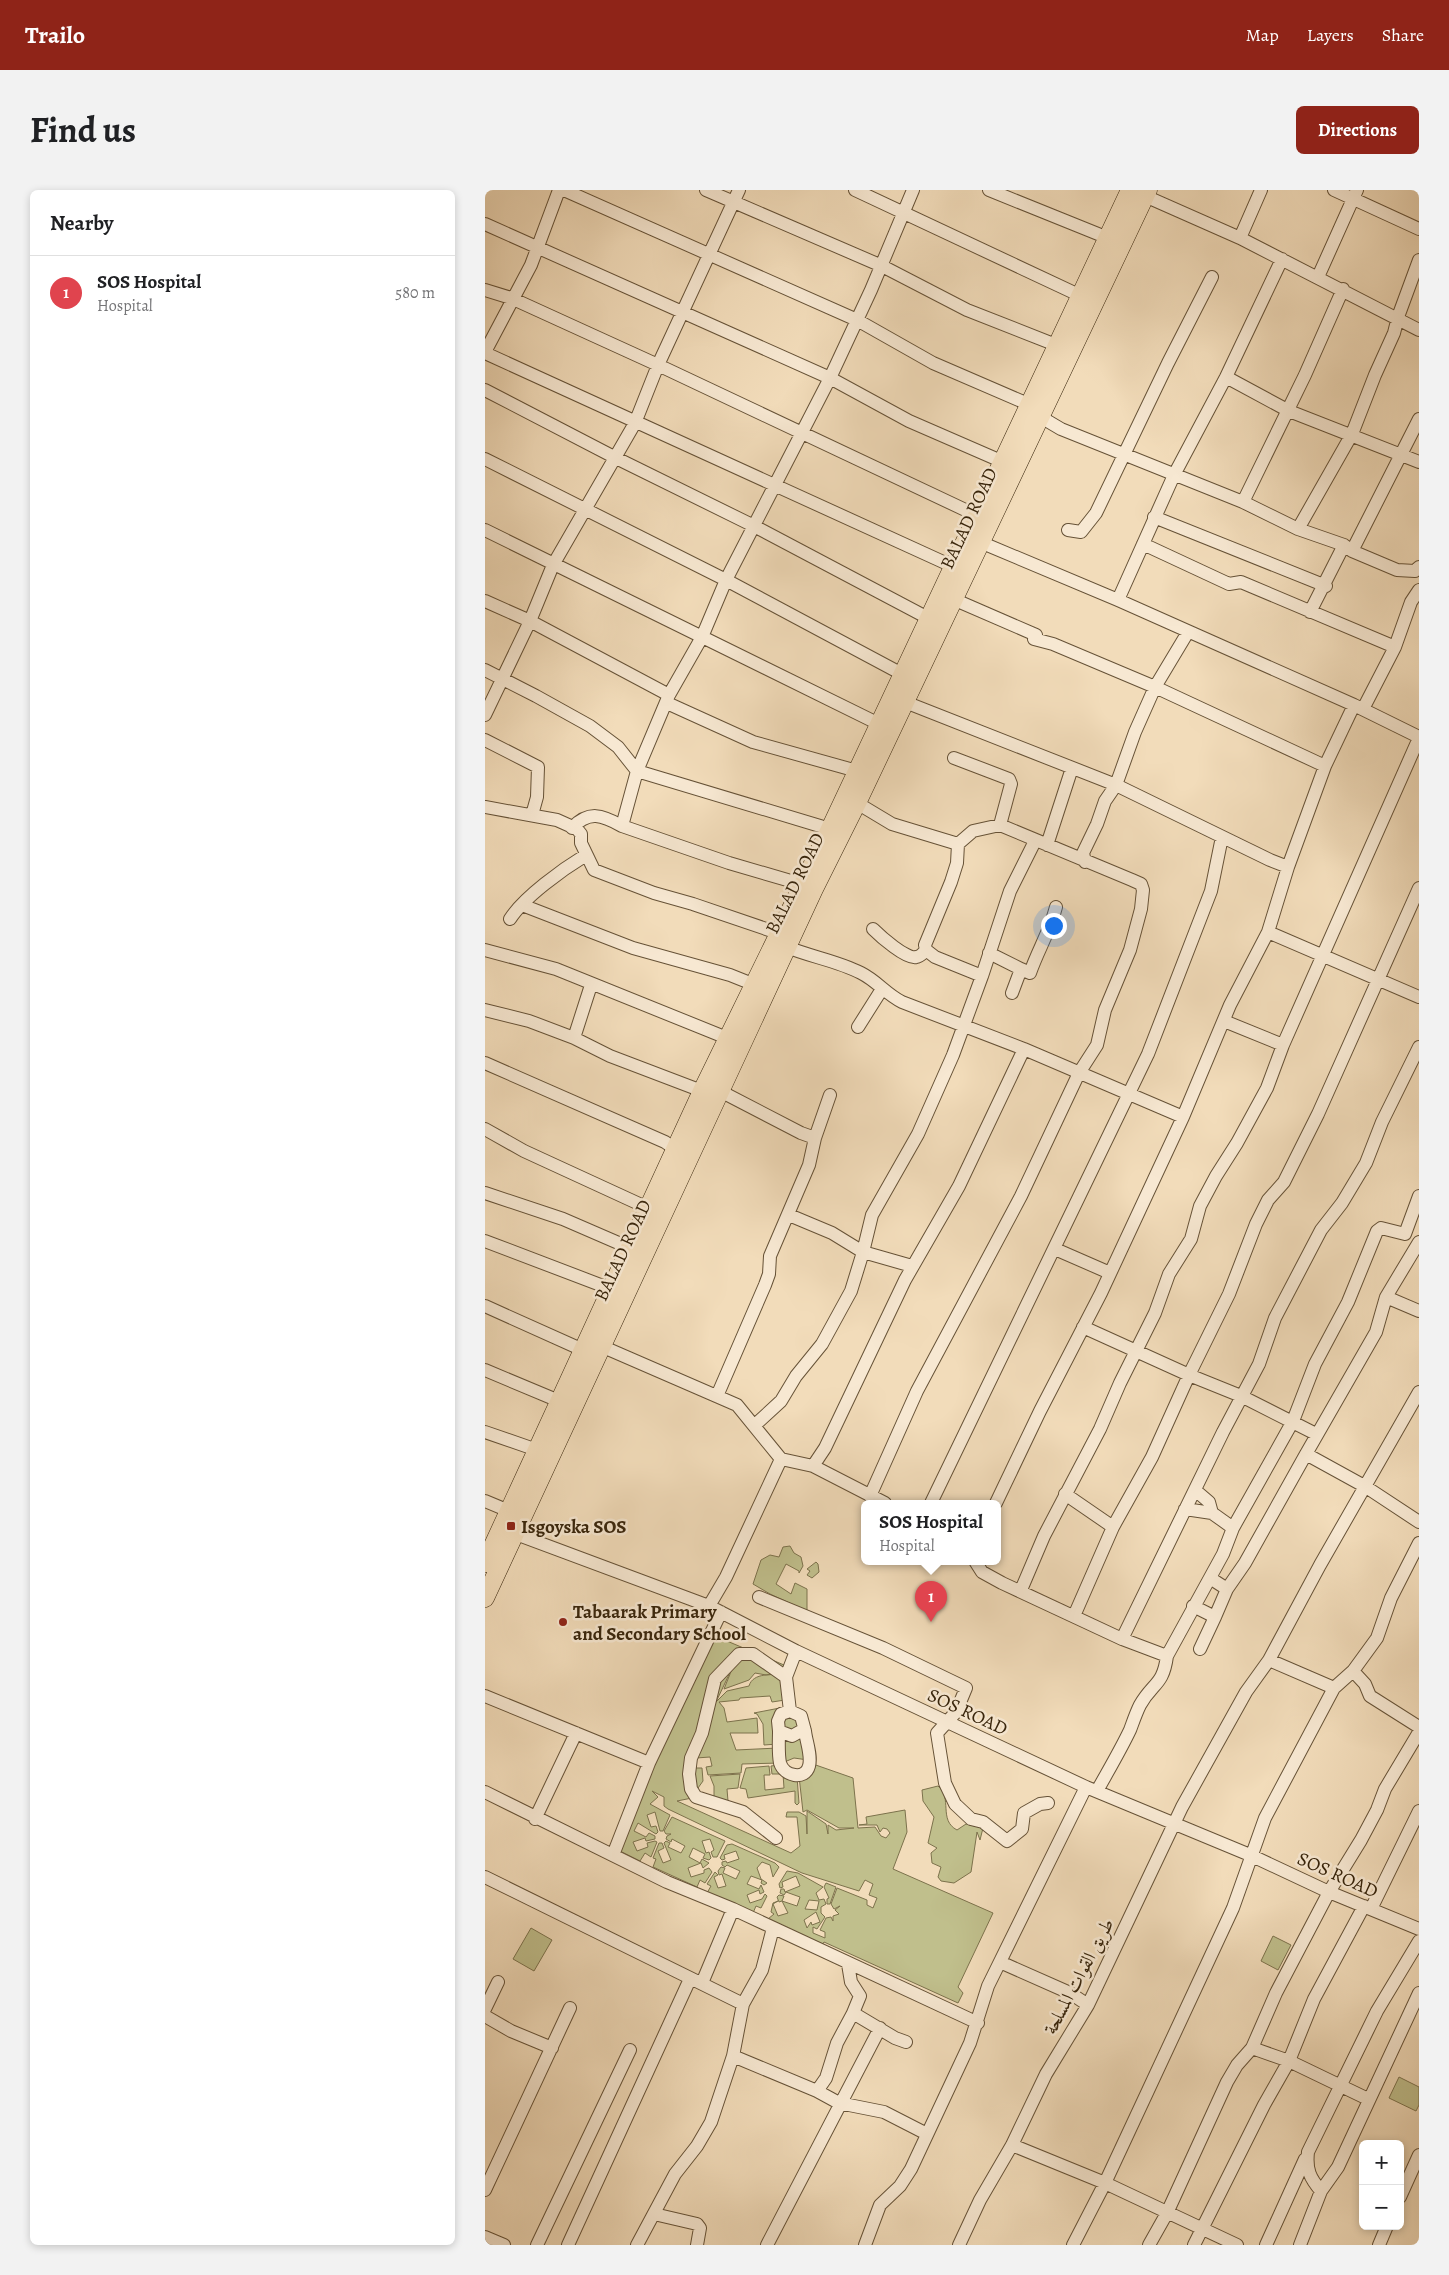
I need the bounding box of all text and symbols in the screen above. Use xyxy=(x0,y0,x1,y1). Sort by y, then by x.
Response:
text: Trailo xyxy=(25,19,85,51)
text: Map xyxy=(1246,23,1279,47)
text: Layers xyxy=(1307,23,1354,47)
text: Share xyxy=(1382,23,1424,47)
text: Find us xyxy=(30,106,136,154)
button: Directions xyxy=(1296,106,1419,154)
text: Nearby xyxy=(50,209,113,237)
text: SOS Hospital xyxy=(97,269,201,295)
text: 1 xyxy=(63,282,69,304)
text: 580 m xyxy=(395,282,435,304)
text: Hospital xyxy=(97,295,153,317)
street label: BALAD ROAD xyxy=(934,463,1004,574)
street label: BALAD ROAD xyxy=(759,828,831,938)
your location xyxy=(1041,913,1067,939)
street label: BALAD ROAD xyxy=(588,1195,658,1306)
popup xyxy=(861,1500,1001,1565)
text: SOS Hospital xyxy=(879,1509,983,1535)
place label: Isgoyska SOS xyxy=(521,1514,627,1540)
marker: Isgoyska SOS xyxy=(505,1520,517,1532)
text: Hospital xyxy=(879,1535,935,1557)
pin: 1 xyxy=(915,1581,947,1622)
place label: Tabaarak Primary and Secondary School xyxy=(573,1599,746,1647)
marker: Tabaarak Primary and Secondary School xyxy=(557,1616,569,1628)
street label: SOS ROAD xyxy=(923,1682,1012,1742)
street label: SOS ROAD xyxy=(1293,1846,1382,1904)
street label: طريق القوات المسلحة xyxy=(1037,1914,1120,2039)
map controls xyxy=(1359,2140,1404,2230)
button: + xyxy=(1359,2140,1404,2185)
button: − xyxy=(1359,2185,1404,2230)

